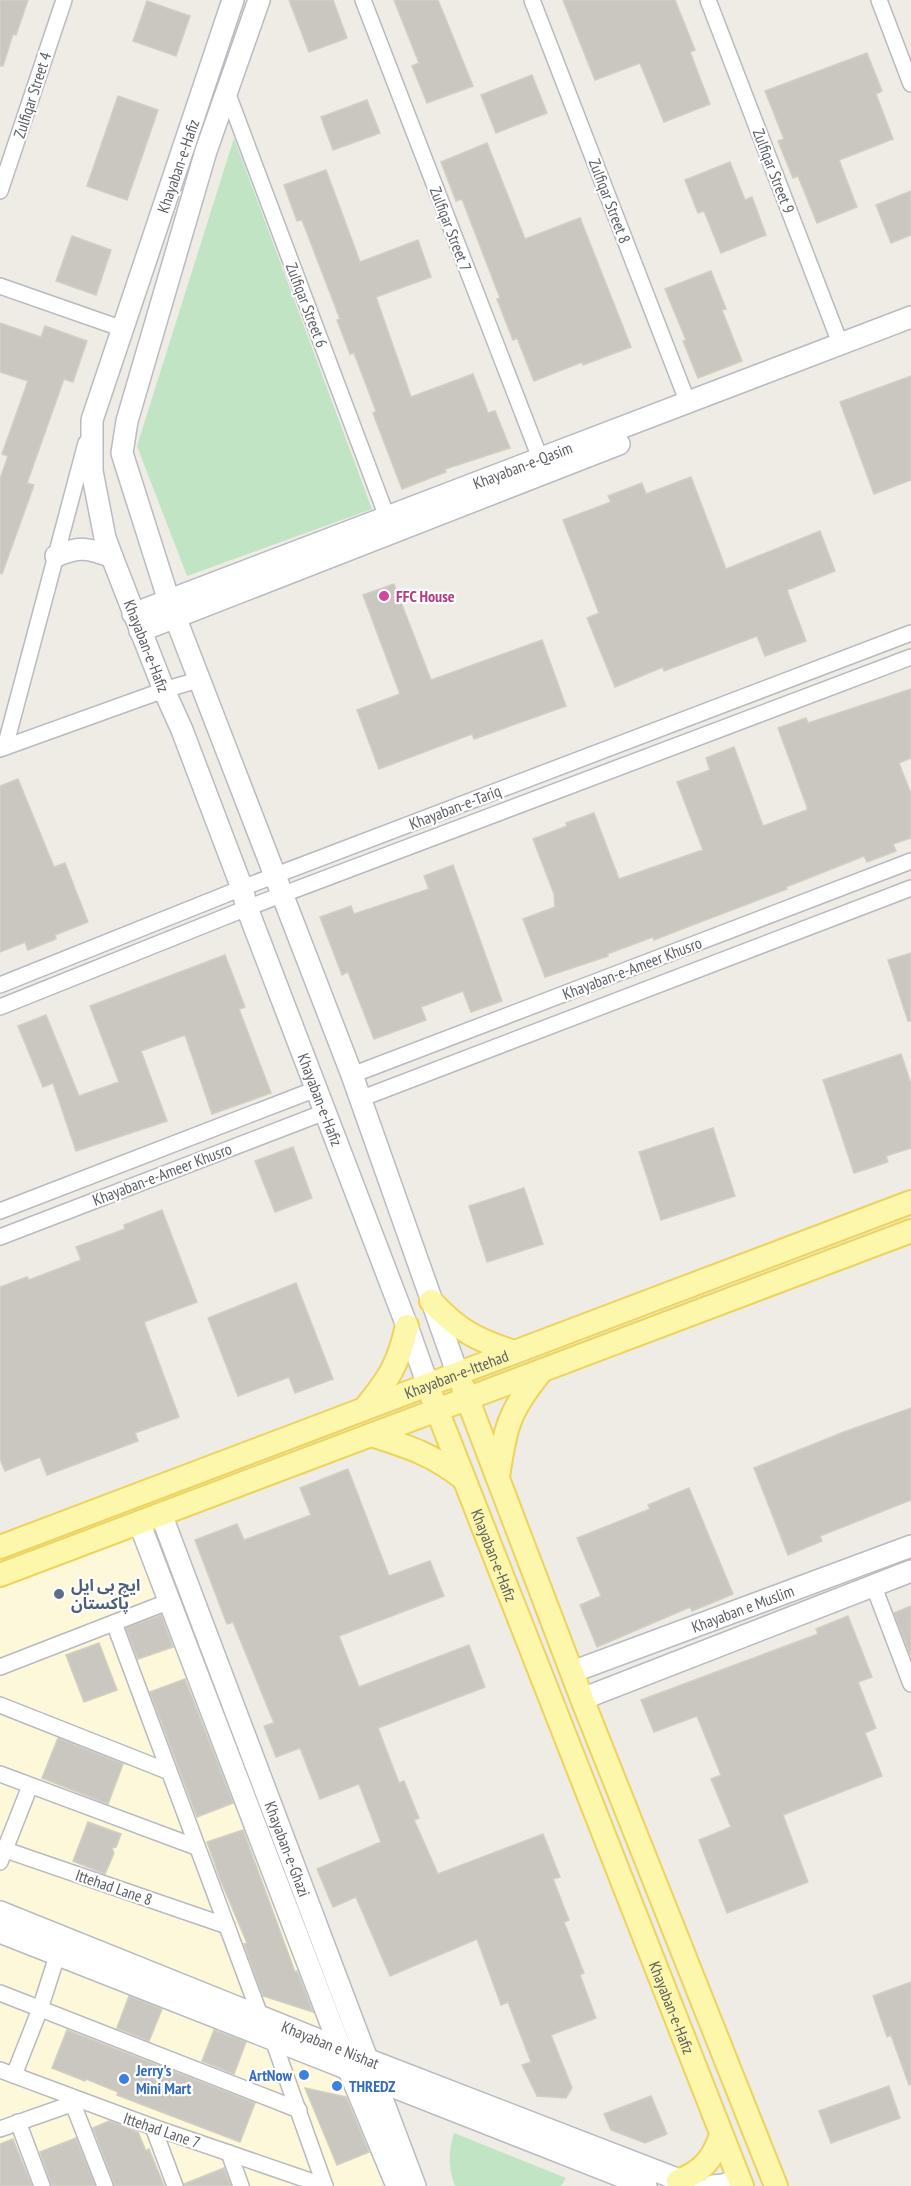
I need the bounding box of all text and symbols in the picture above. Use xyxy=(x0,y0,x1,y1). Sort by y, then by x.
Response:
street label: Zulfiqar Street 4 xyxy=(9,49,55,141)
street label: Khayaban-e-Hafiz xyxy=(153,116,203,215)
street label: Zulfiqar Street 9 xyxy=(749,126,799,216)
street label: Zulfiqar Street 8 xyxy=(585,156,635,246)
street label: Zulfiqar Street 7 xyxy=(426,184,476,274)
street label: Zulfiqar Street 6 xyxy=(282,260,332,350)
street label: Khayaban-e-Qasim xyxy=(470,437,575,493)
place label: FFC House xyxy=(396,586,455,606)
marker: FFC House xyxy=(377,589,391,603)
street label: Khayaban-e-Hafiz xyxy=(120,597,174,695)
street label: Khayaban-e-Tariq xyxy=(406,780,504,834)
street label: Khayaban-e-Ameer Khusro xyxy=(560,932,704,1004)
street label: Khayaban-e-Hafiz xyxy=(294,1050,347,1149)
street label: Khayaban-e-Ameer Khusro xyxy=(90,1138,234,1210)
street label: Khayaban-e-Ittehad xyxy=(402,1345,511,1403)
street label: Khayaban-e-Hafiz xyxy=(467,1506,521,1605)
place label: ایچ بی ایل پاکستان xyxy=(71,1575,140,1614)
street label: Khayaban e Muslim xyxy=(689,1580,797,1637)
marker: ایچ بی ایل پاکستان xyxy=(52,1587,66,1601)
street label: Khayaban-e-Ghazi xyxy=(260,1798,315,1899)
street label: Ittehad Lane 8 xyxy=(73,1865,155,1909)
street label: Khayaban-e-Hafiz xyxy=(645,1958,699,2057)
street label: Khayaban e Nishat xyxy=(279,2016,382,2073)
place label: Jerry's Mini Mart xyxy=(135,2060,192,2098)
place label: ArtNow xyxy=(248,2065,292,2085)
marker: ArtNow xyxy=(297,2068,311,2082)
marker: Jerry's Mini Mart xyxy=(117,2072,131,2086)
place label: THREDZ xyxy=(349,2076,395,2096)
marker: THREDZ xyxy=(330,2079,344,2093)
street label: Ittehad Lane 7 xyxy=(121,2108,203,2152)

